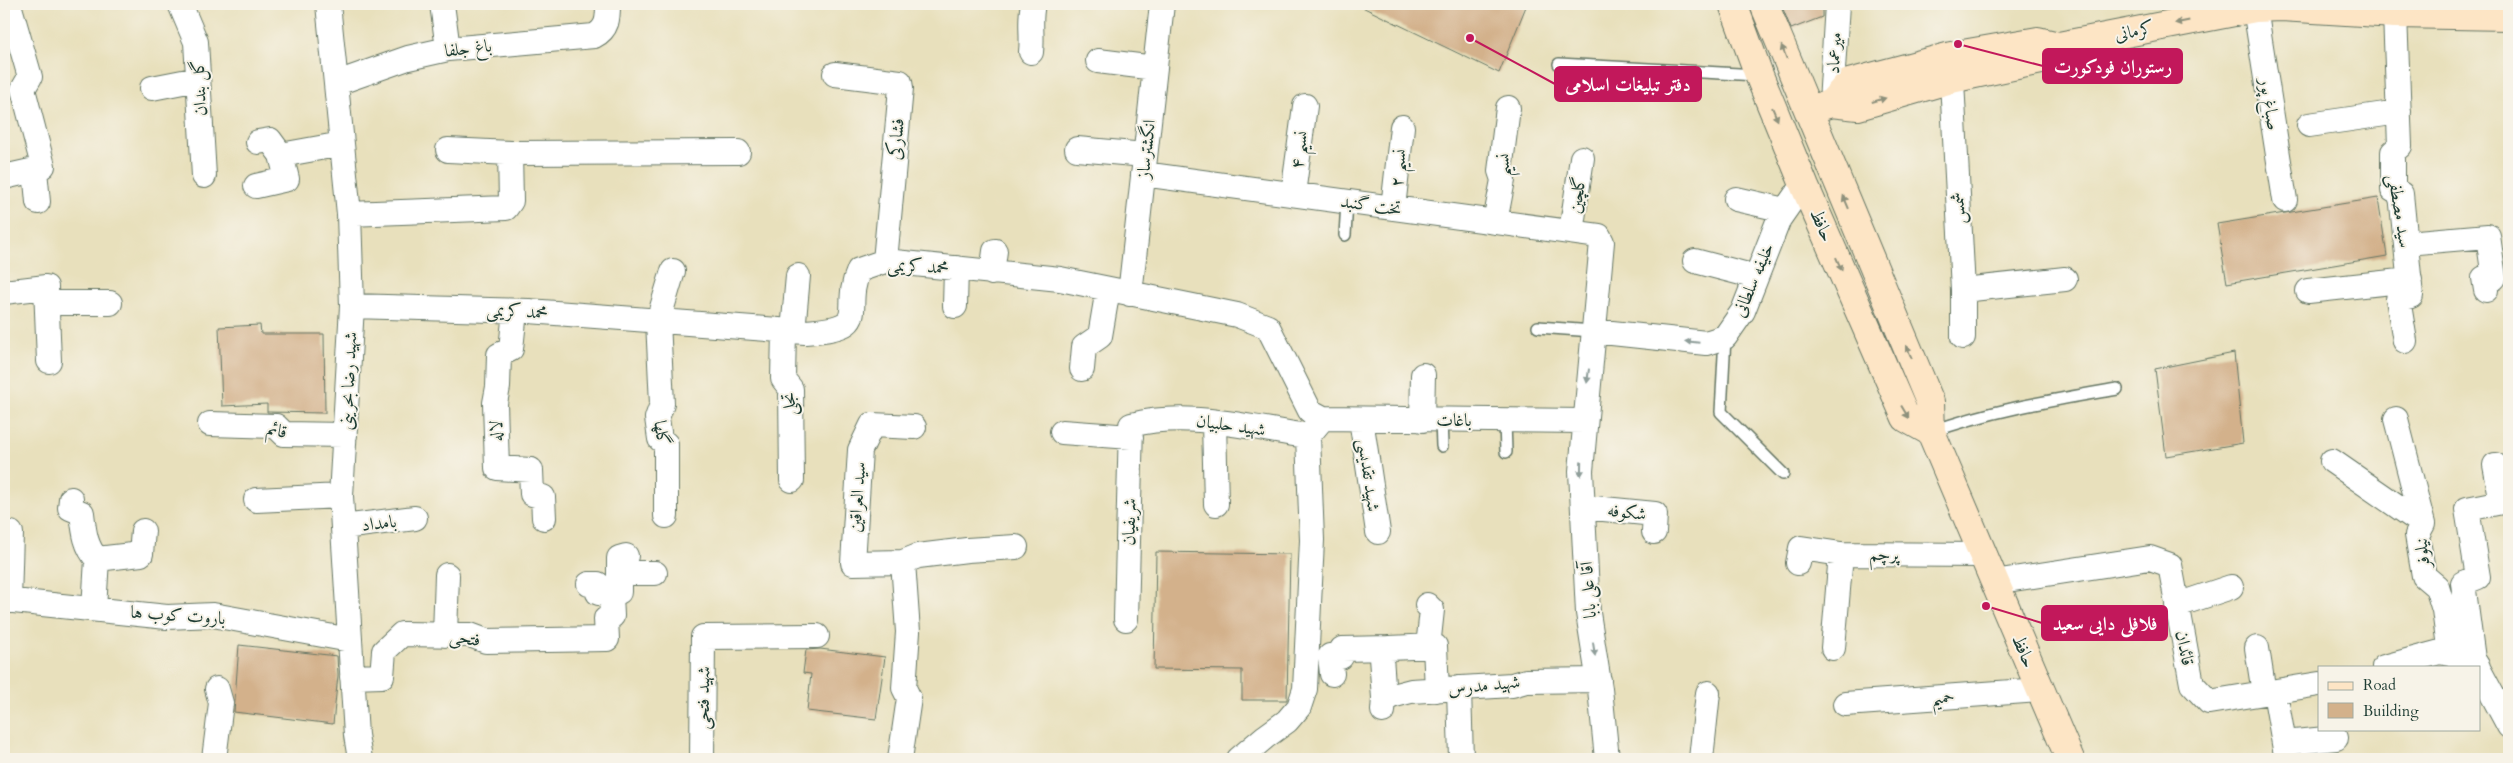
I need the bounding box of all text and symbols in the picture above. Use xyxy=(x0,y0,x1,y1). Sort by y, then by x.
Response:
street label: کرمانی xyxy=(2112,15,2156,48)
one-way arrow xyxy=(2174,18,2190,26)
street label: میرعماد xyxy=(1821,31,1848,75)
street label: باغ جلفا xyxy=(443,33,493,66)
one-way arrow xyxy=(1780,44,1788,59)
callout: رستوران فودکورت xyxy=(2043,49,2182,83)
text: رستوران فودکورت xyxy=(2054,54,2173,80)
street label: گل بندان xyxy=(186,59,213,117)
callout: دفتر تبلیغات اسلامی xyxy=(1555,67,1701,101)
text: دفتر تبلیغات اسلامی xyxy=(1564,72,1691,98)
street label: صباغ پور xyxy=(2251,74,2286,132)
one-way arrow xyxy=(1872,95,1887,103)
one-way arrow xyxy=(1772,107,1780,121)
street label: فشارکی xyxy=(882,117,911,161)
street label: انگشترساز xyxy=(1131,118,1162,182)
street label: نسیم ۴ xyxy=(1284,129,1319,171)
street label: نسیم ۲ xyxy=(1384,148,1418,189)
street label: نسیم xyxy=(1491,153,1521,177)
street label: سید مصطفی xyxy=(2381,173,2418,250)
street label: گلچین xyxy=(1563,175,1592,215)
street label: تخت گنبد xyxy=(1339,189,1403,222)
street label: شمس xyxy=(1945,191,1972,225)
one-way arrow xyxy=(1842,194,1850,209)
street label: حافظ xyxy=(1803,205,1840,246)
street label: خلیفه سلطانی xyxy=(1727,239,1780,321)
street label: محمد کریمی xyxy=(887,252,949,281)
one-way arrow xyxy=(1835,257,1843,271)
street label: محمد کریمی xyxy=(486,297,548,326)
street label: شهید رضا بحرینی xyxy=(333,331,364,431)
one-way arrow xyxy=(1684,338,1700,346)
one-way arrow xyxy=(1904,345,1912,359)
one-way arrow xyxy=(1584,368,1592,384)
street label: تجلی xyxy=(776,391,803,417)
one-way arrow xyxy=(1900,405,1909,419)
street label: شهید حلبیان xyxy=(1195,408,1267,443)
street label: باغات xyxy=(1436,408,1472,433)
street label: قائم xyxy=(263,416,290,448)
street label: گلها xyxy=(647,419,676,447)
street label: لاله xyxy=(484,420,509,442)
street label: شهید تقدیسی xyxy=(1351,437,1386,513)
street label: سید العراقین xyxy=(843,461,872,533)
one-way arrow xyxy=(1577,462,1585,478)
street label: شریفیان xyxy=(1117,498,1142,546)
street label: شکوفه xyxy=(1606,498,1648,527)
street label: بامداد xyxy=(360,509,398,538)
street label: نیلوفر xyxy=(2409,537,2437,571)
street label: پرچم xyxy=(1869,542,1901,571)
street label: آقا علی بابا xyxy=(1574,559,1603,619)
street label: باروت کوب ها xyxy=(130,600,226,631)
callout: فلافلی دایی سعید xyxy=(2042,606,2167,640)
text: فلافلی دایی سعید xyxy=(2052,611,2158,639)
street label: فتحی xyxy=(448,624,482,653)
street label: قائدان xyxy=(2169,628,2200,668)
street label: حافظ xyxy=(2005,631,2042,672)
one-way arrow xyxy=(1590,641,1598,657)
street label: شهید فتحی xyxy=(690,666,717,730)
legend xyxy=(2318,666,2480,730)
street label: شهید مدرس xyxy=(1447,669,1522,702)
text: Road xyxy=(2363,675,2396,695)
street label: حمیم xyxy=(1931,684,1956,716)
text: Building xyxy=(2363,701,2419,721)

